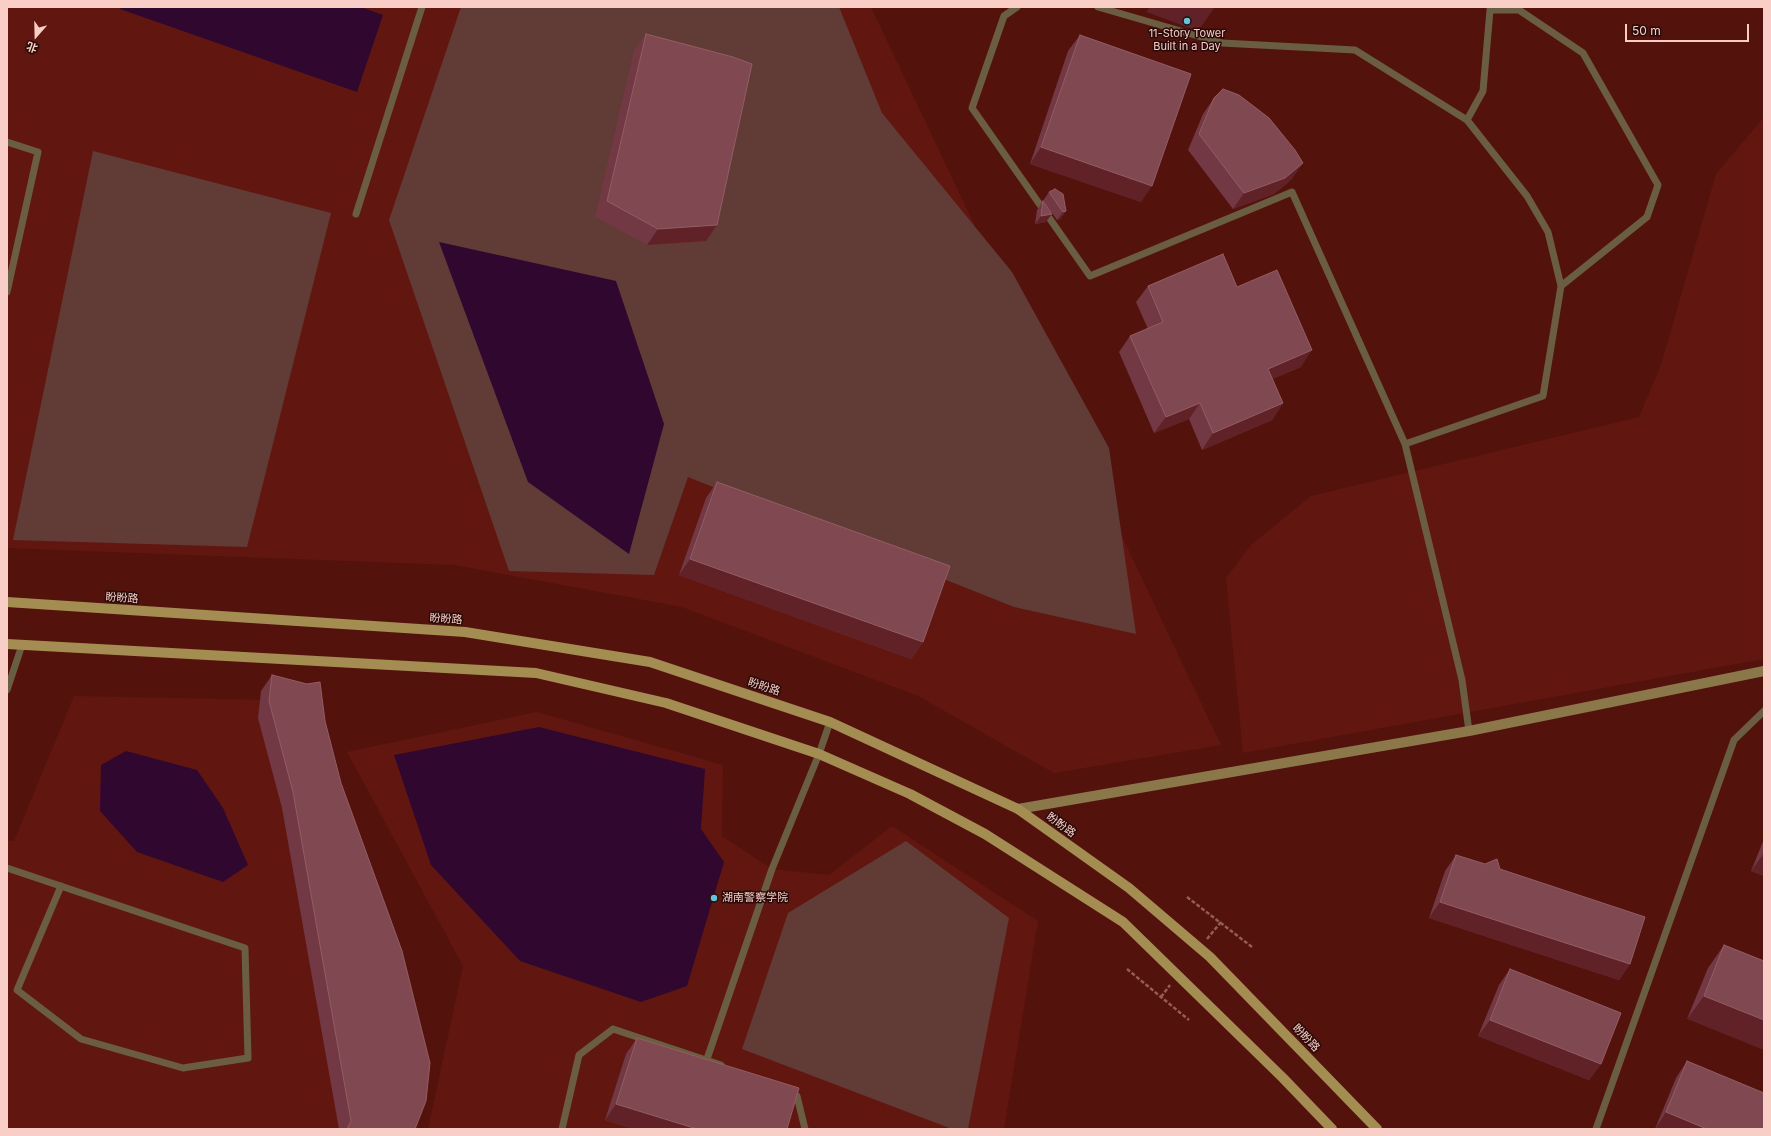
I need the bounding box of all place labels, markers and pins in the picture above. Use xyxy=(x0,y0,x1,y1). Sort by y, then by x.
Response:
marker: 11-Story Tower Built in a Day xyxy=(1182,16,1192,26)
place label: 11-Story Tower Built in a Day xyxy=(1149,27,1225,53)
place label: 湖南警察学院 xyxy=(722,891,788,905)
marker: 湖南警察学院 xyxy=(709,893,719,903)

